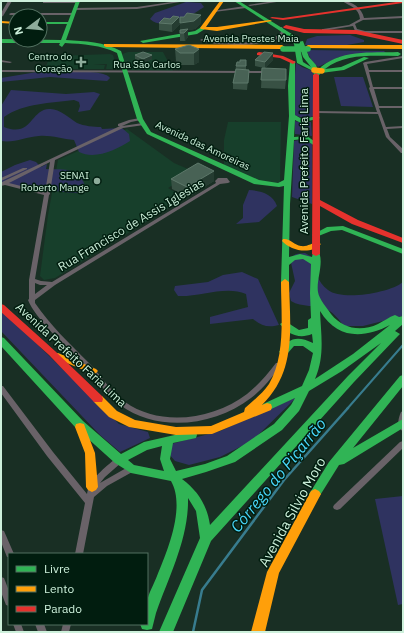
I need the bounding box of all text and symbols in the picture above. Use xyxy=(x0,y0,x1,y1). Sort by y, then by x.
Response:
north arrow xyxy=(8,8,48,48)
text: N xyxy=(11,25,26,37)
street label: Avenida Prestes Maia xyxy=(203,32,299,45)
place label: Centro do Coração xyxy=(28,50,72,75)
marker: Centro do Coração xyxy=(75,56,87,68)
street label: Rua São Carlos xyxy=(113,58,181,71)
street label: Avenida Prefeito Faria Lima xyxy=(296,87,311,234)
street label: Avenida das Amoreiras xyxy=(153,118,252,173)
place label: SENAI Roberto Mange xyxy=(21,169,89,194)
street label: Rua Francisco de Assis Iglesias xyxy=(55,175,207,274)
marker: SENAI Roberto Mange xyxy=(92,176,102,186)
street label: Avenida Prefeito Faria Lima xyxy=(13,299,130,410)
water label: Córrego do Piçarrão xyxy=(226,414,330,536)
street label: Avenida Silvio Moro xyxy=(254,454,330,570)
legend xyxy=(8,553,148,625)
text: Livre xyxy=(44,561,70,576)
text: Lento xyxy=(44,581,74,596)
text: Parado xyxy=(44,601,82,616)

